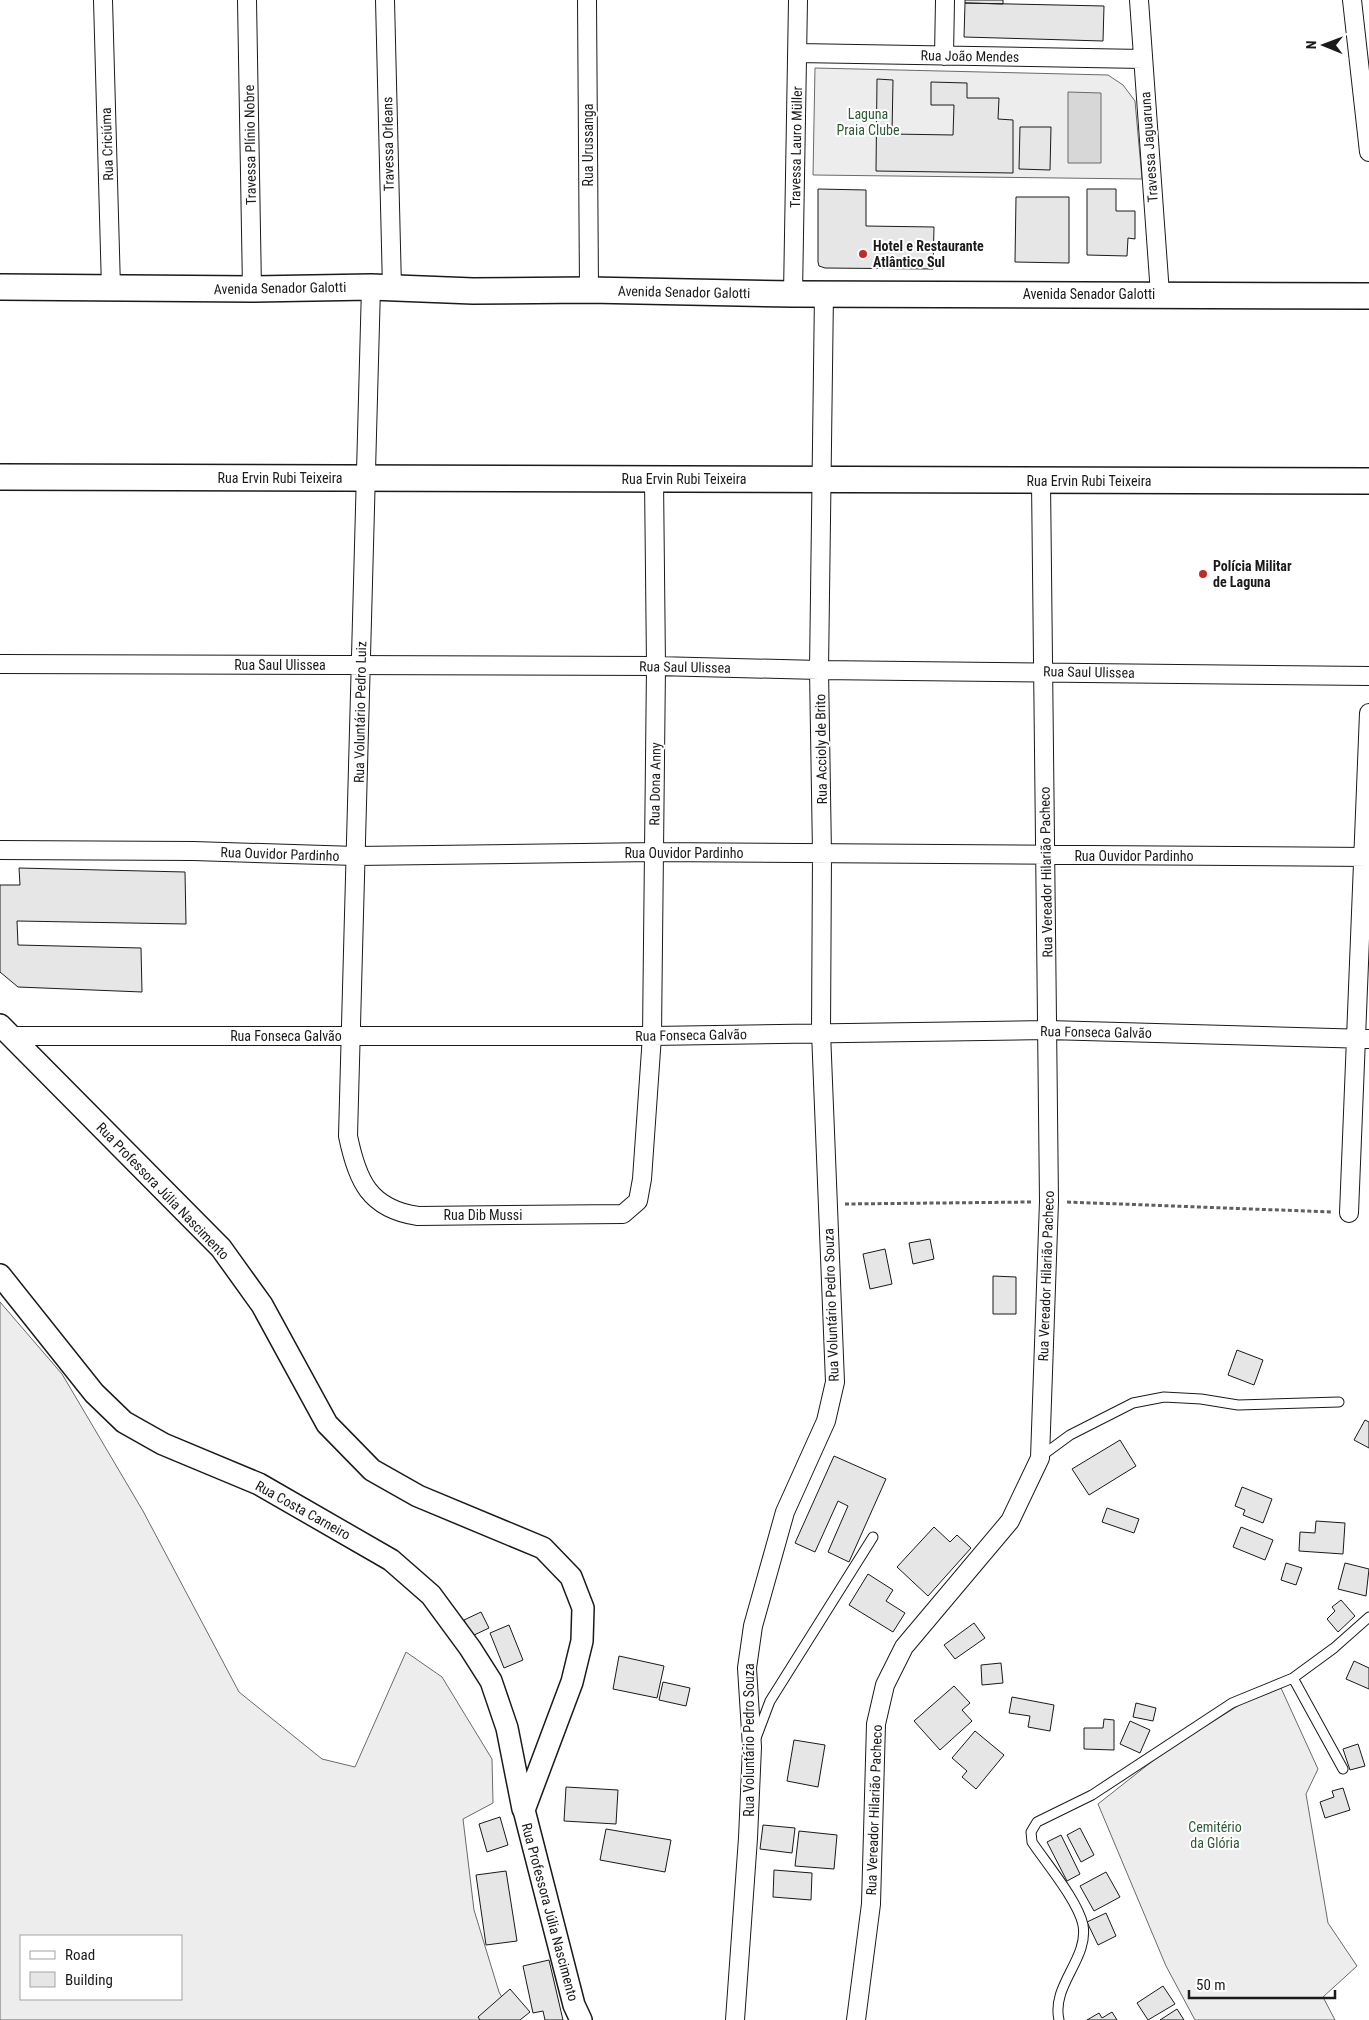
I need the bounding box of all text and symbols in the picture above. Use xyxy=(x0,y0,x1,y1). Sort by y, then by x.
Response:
north arrow xyxy=(1299,20,1349,70)
text: N xyxy=(1303,40,1319,49)
street label: Rua João Mendes xyxy=(921,47,1019,65)
street label: Travessa Plínio Nobre xyxy=(241,84,259,205)
street label: Travessa Lauro Müller xyxy=(787,86,805,208)
street label: Travessa Jaguaruna xyxy=(1137,91,1161,203)
street label: Travessa Orleans xyxy=(379,96,397,192)
street label: Rua Urussanga xyxy=(580,104,596,186)
park label: Laguna Praia Clube xyxy=(837,106,900,138)
street label: Rua Criciúma xyxy=(98,107,116,181)
place label: Hotel e Restaurante Atlântico Sul xyxy=(873,238,984,270)
marker: Hotel e Restaurante Atlântico Sul xyxy=(857,248,869,260)
street label: Avenida Senador Galotti xyxy=(214,279,346,297)
street label: Avenida Senador Galotti xyxy=(618,283,750,301)
street label: Avenida Senador Galotti xyxy=(1023,286,1155,302)
street label: Rua Ervin Rubi Teixeira xyxy=(218,470,342,486)
street label: Rua Ervin Rubi Teixeira xyxy=(622,471,746,487)
street label: Rua Ervin Rubi Teixeira xyxy=(1027,473,1151,489)
place label: Polícia Militar de Laguna xyxy=(1213,558,1292,590)
marker: Polícia Militar de Laguna xyxy=(1197,568,1209,580)
street label: Rua Voluntário Pedro Luiz xyxy=(351,641,369,783)
street label: Rua Saul Ulissea xyxy=(234,657,326,673)
street label: Rua Saul Ulissea xyxy=(639,658,731,676)
street label: Rua Saul Ulissea xyxy=(1043,663,1135,681)
street label: Rua Accioly de Brito xyxy=(812,694,830,804)
street label: Rua Dona Anny xyxy=(646,742,664,826)
street label: Rua Vereador Hilarião Pacheco xyxy=(1037,786,1055,958)
street label: Rua Ouvidor Pardinho xyxy=(220,844,340,864)
street label: Rua Ouvidor Pardinho xyxy=(624,845,744,861)
street label: Rua Ouvidor Pardinho xyxy=(1074,848,1194,864)
street label: Rua Fonseca Galvão xyxy=(1040,1023,1152,1041)
street label: Rua Fonseca Galvão xyxy=(635,1026,747,1044)
street label: Rua Fonseca Galvão xyxy=(230,1028,342,1044)
street label: Rua Professora Júlia Nascimento xyxy=(93,1119,233,1263)
street label: Rua Vereador Hilarião Pacheco xyxy=(1035,1190,1057,1362)
street label: Rua Dib Mussi xyxy=(444,1207,522,1223)
street label: Rua Voluntário Pedro Souza xyxy=(820,1228,842,1382)
street label: Rua Costa Carneiro xyxy=(253,1477,353,1543)
street label: Rua Voluntário Pedro Souza xyxy=(741,1663,757,1817)
street label: Rua Vereador Hilarião Pacheco xyxy=(863,1724,885,1896)
park label: Cemitério da Glória xyxy=(1188,1819,1242,1851)
street label: Rua Professora Júlia Nascimento xyxy=(518,1821,582,2003)
legend xyxy=(20,1935,182,2000)
text: Road xyxy=(65,1946,95,1964)
scale bar xyxy=(1189,1968,1335,2000)
text: Building xyxy=(65,1971,113,1989)
text: 50 m xyxy=(1196,1976,1226,1994)

